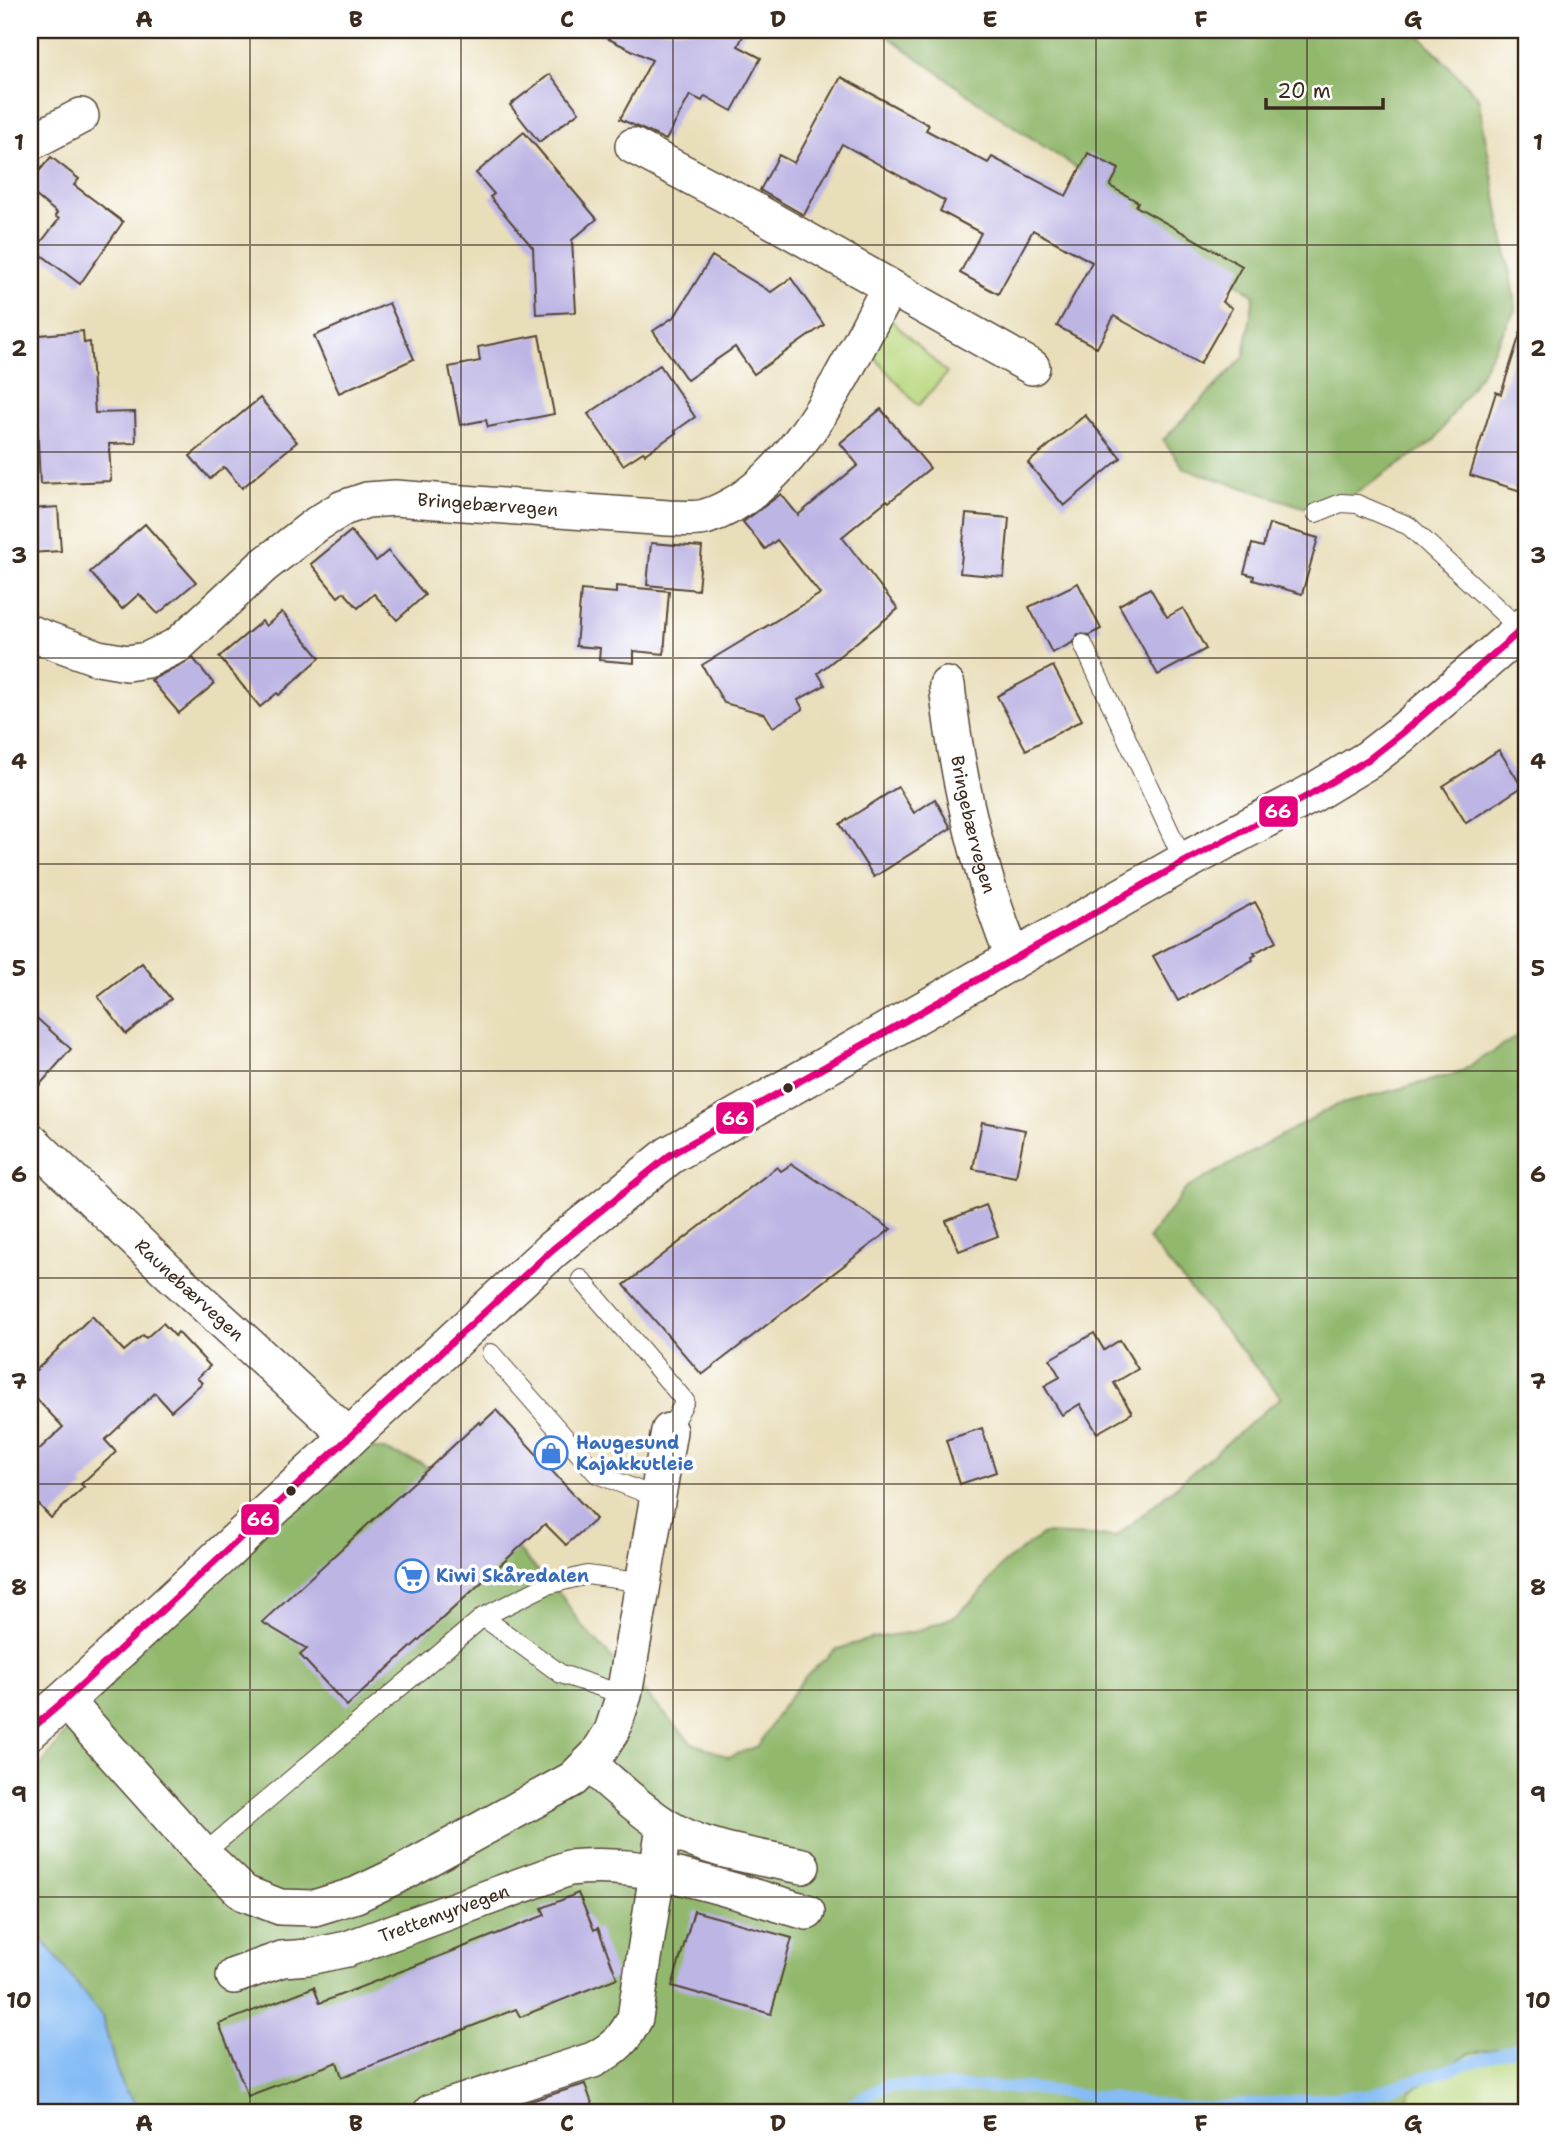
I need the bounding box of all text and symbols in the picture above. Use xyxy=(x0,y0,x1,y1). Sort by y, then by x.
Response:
text: A xyxy=(135,4,153,34)
text: B xyxy=(349,4,363,34)
text: C xyxy=(560,4,574,34)
text: D xyxy=(770,4,786,34)
text: E xyxy=(982,4,998,34)
text: F xyxy=(1194,4,1208,34)
text: G xyxy=(1404,4,1423,34)
scale bar xyxy=(1266,66,1384,110)
text: 20 m xyxy=(1277,77,1331,105)
text: 1 xyxy=(14,127,24,157)
text: 1 xyxy=(1533,127,1543,157)
text: 2 xyxy=(11,333,27,363)
text: 2 xyxy=(1530,333,1546,363)
street label: Bringebærvegen xyxy=(417,488,559,522)
text: 3 xyxy=(11,540,27,570)
text: 3 xyxy=(1530,540,1546,570)
text: 4 xyxy=(11,746,27,776)
text: 4 xyxy=(1530,746,1546,776)
street label: Bringebærvegen xyxy=(945,754,1001,896)
line badge: 66 xyxy=(1258,795,1299,828)
text: 66 xyxy=(1265,799,1291,824)
text: 5 xyxy=(12,953,26,983)
text: 5 xyxy=(1531,953,1545,983)
unlabelled marker xyxy=(781,1081,795,1095)
line badge: 66 xyxy=(715,1101,755,1135)
text: 66 xyxy=(722,1106,748,1131)
text: 6 xyxy=(11,1159,27,1189)
text: 6 xyxy=(1530,1159,1546,1189)
street label: Raunebærvegen xyxy=(130,1234,249,1347)
text: 7 xyxy=(11,1366,27,1396)
text: 7 xyxy=(1530,1366,1546,1396)
place label: Haugesund Kajakkutleie xyxy=(576,1431,694,1476)
shop icon: Haugesund Kajakkutleie xyxy=(532,1434,570,1472)
unlabelled marker xyxy=(284,1484,298,1498)
line badge: 66 xyxy=(240,1503,280,1536)
text: 66 xyxy=(247,1507,273,1532)
supermarket icon: Kiwi Skåredalen xyxy=(393,1557,431,1595)
place label: Kiwi Skåredalen xyxy=(436,1564,589,1588)
text: 8 xyxy=(11,1572,27,1602)
text: 8 xyxy=(1530,1572,1546,1602)
text: 9 xyxy=(11,1779,27,1809)
text: 9 xyxy=(1530,1779,1546,1809)
street label: Trettemyrvegen xyxy=(375,1879,512,1948)
text: 10 xyxy=(6,1985,32,2015)
text: 10 xyxy=(1525,1985,1551,2015)
text: A xyxy=(135,2108,153,2138)
text: B xyxy=(349,2108,363,2138)
text: C xyxy=(560,2108,574,2138)
text: D xyxy=(770,2108,786,2138)
text: E xyxy=(982,2108,998,2138)
text: F xyxy=(1194,2108,1208,2138)
text: G xyxy=(1404,2108,1423,2138)

